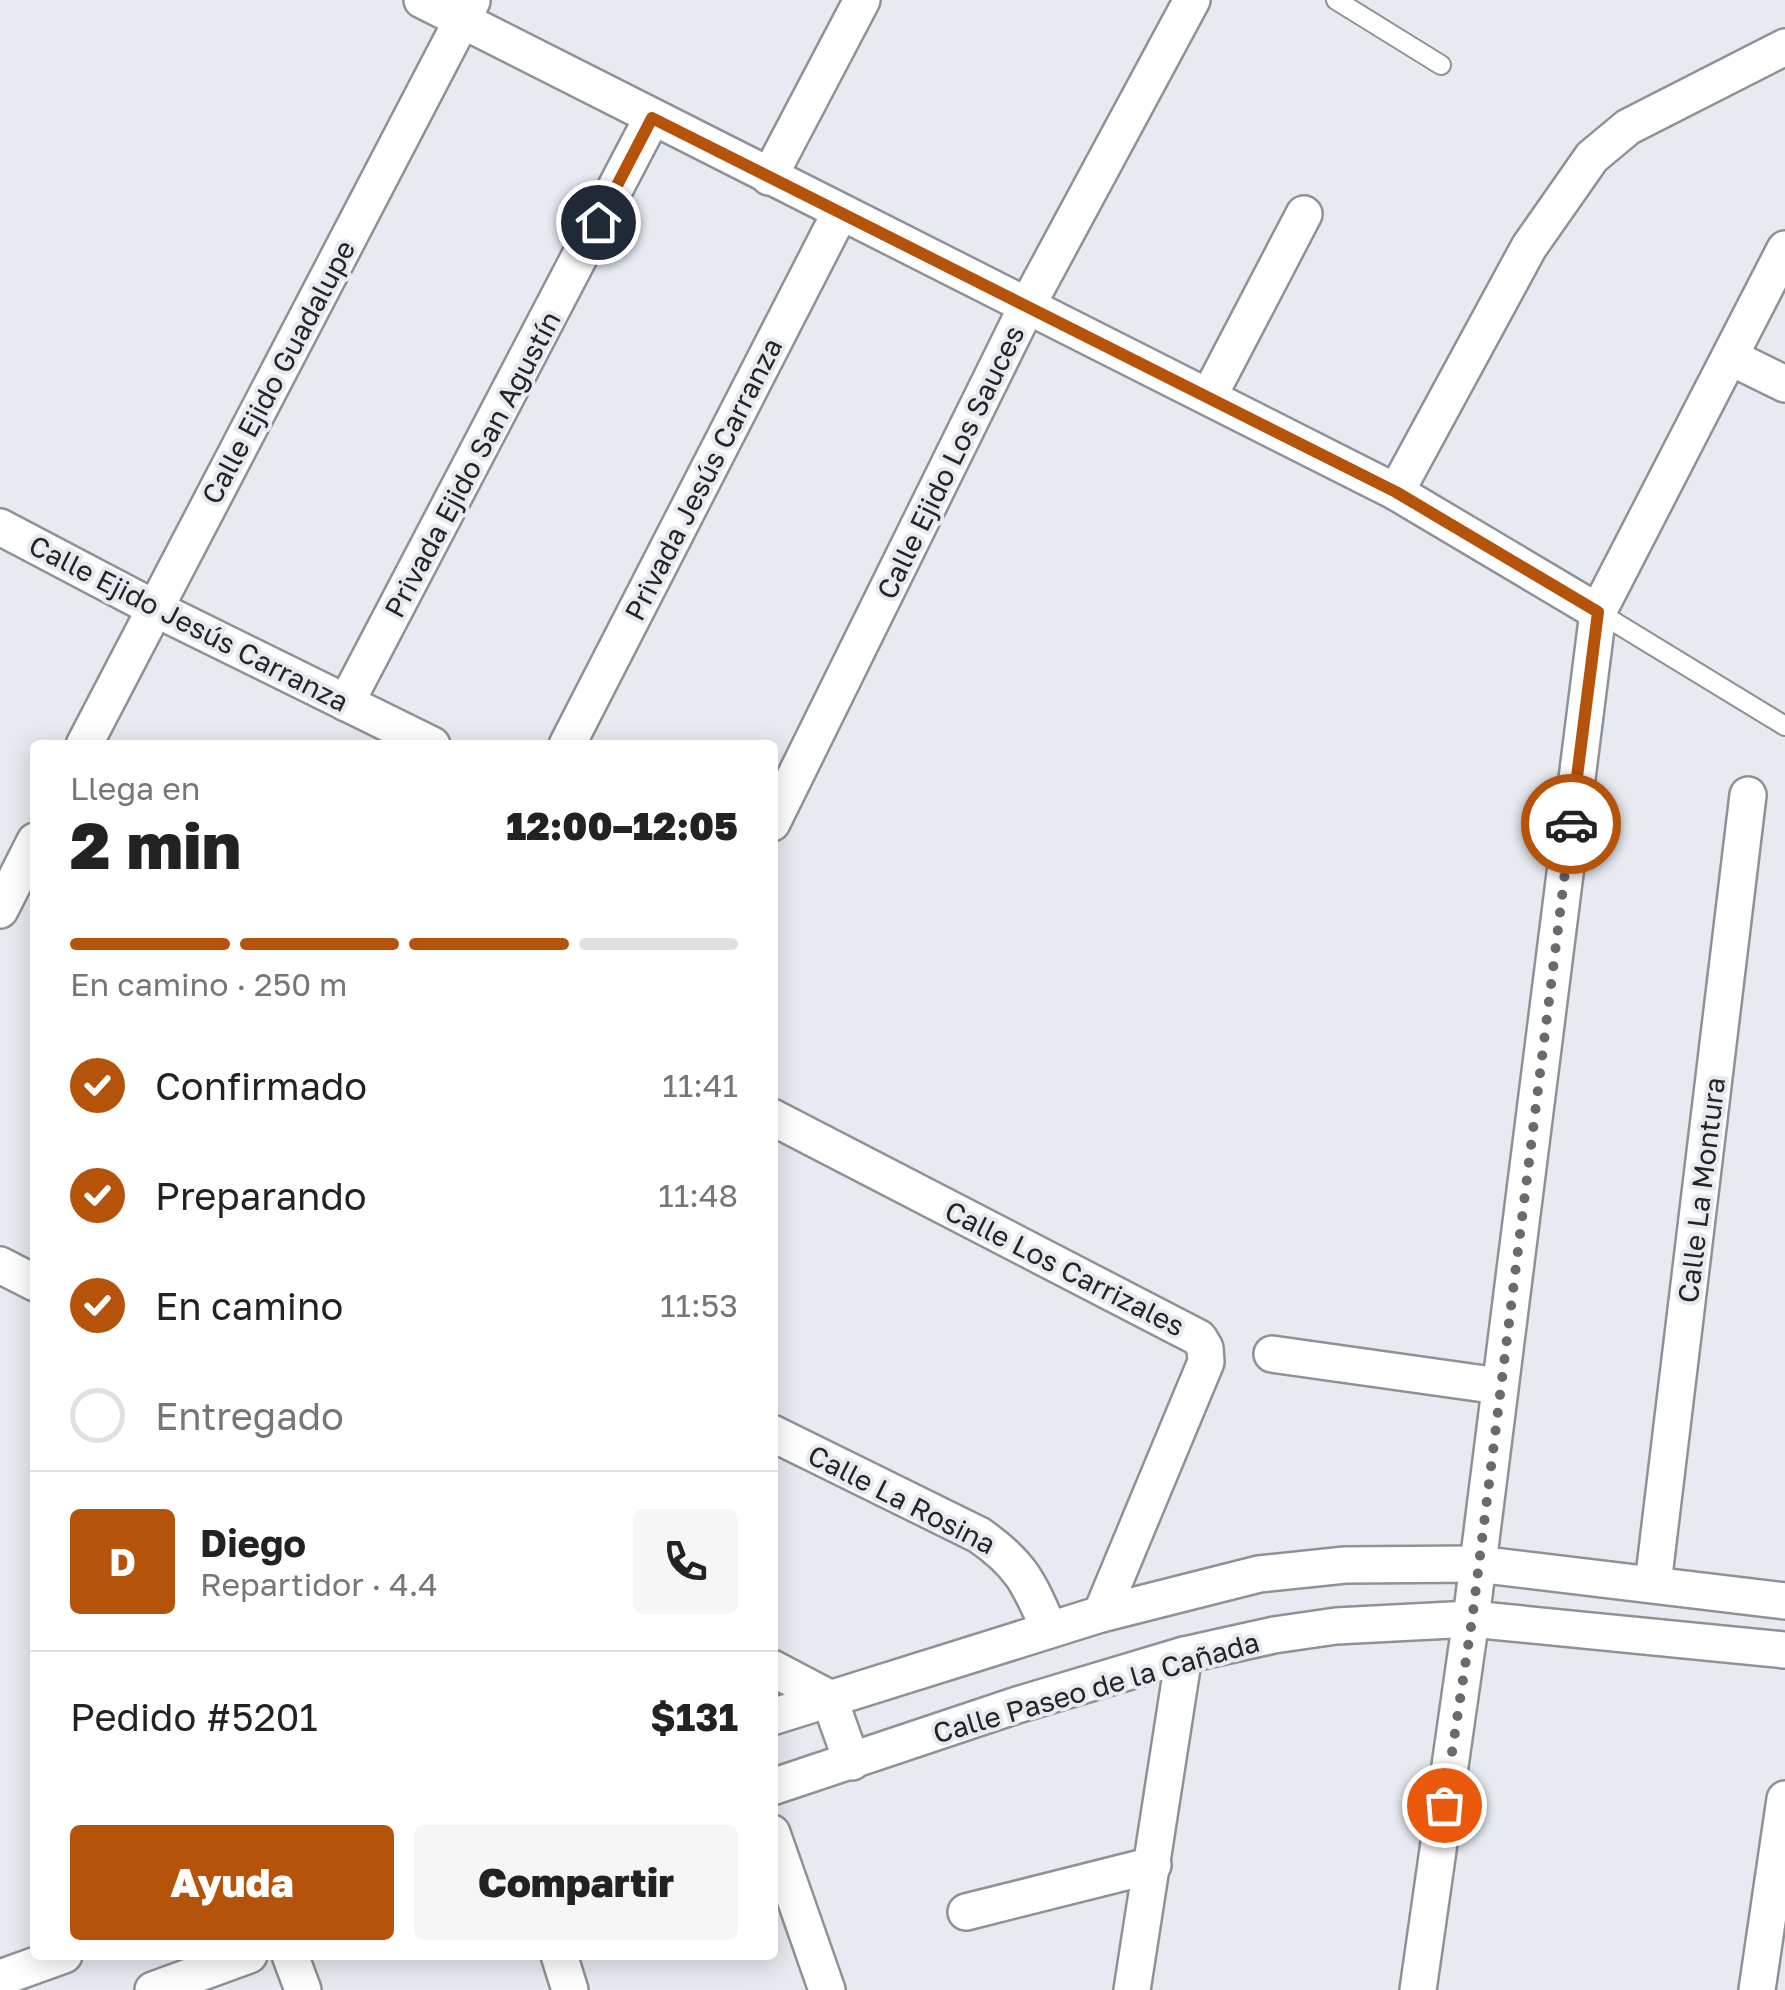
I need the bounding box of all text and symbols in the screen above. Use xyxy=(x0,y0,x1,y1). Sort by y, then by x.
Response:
pin xyxy=(556,180,641,265)
icon: home xyxy=(571,195,626,250)
street label: Calle Ejido Guadalupe xyxy=(194,235,362,509)
street label: Privada Ejido San Agustín xyxy=(377,305,567,623)
street label: Calle Ejido Los Sauces xyxy=(869,320,1031,604)
street label: Privada Jesús Carranza xyxy=(617,332,789,626)
street label: Calle Ejido Jesús Carranza xyxy=(24,528,354,718)
text: Llega en xyxy=(70,769,200,807)
courier xyxy=(1521,774,1621,874)
icon: car xyxy=(1544,797,1599,852)
text: 12:00–12:05 xyxy=(506,803,738,848)
text: 2 min xyxy=(70,805,241,883)
text: En camino · 250 m xyxy=(70,965,347,1003)
icon: check xyxy=(70,1058,125,1113)
text: Confirmado xyxy=(155,1063,367,1108)
text: 11:41 xyxy=(662,1066,738,1104)
street label: Calle La Montura xyxy=(1671,1075,1731,1305)
icon: check xyxy=(70,1168,125,1223)
text: Preparando xyxy=(155,1173,367,1218)
text: 11:48 xyxy=(658,1176,738,1214)
street label: Calle Los Carrizales xyxy=(940,1193,1190,1343)
icon: check xyxy=(70,1278,125,1333)
text: En camino xyxy=(155,1283,343,1328)
text: 11:53 xyxy=(660,1286,738,1324)
text: Entregado xyxy=(155,1393,344,1438)
street label: Calle La Rosina xyxy=(803,1438,1001,1560)
button: phone xyxy=(633,1509,738,1614)
text: Diego xyxy=(200,1520,306,1565)
text: D xyxy=(109,1539,136,1584)
text: Repartidor · 4.4 xyxy=(200,1565,438,1603)
street label: Calle Paseo de la Cañada xyxy=(929,1625,1263,1749)
text: Pedido #5201 xyxy=(70,1694,318,1739)
text: $131 xyxy=(650,1694,738,1739)
pin xyxy=(1402,1763,1487,1848)
icon: bag xyxy=(1417,1778,1472,1833)
button: Ayuda xyxy=(70,1825,394,1940)
button: Compartir xyxy=(414,1825,738,1940)

